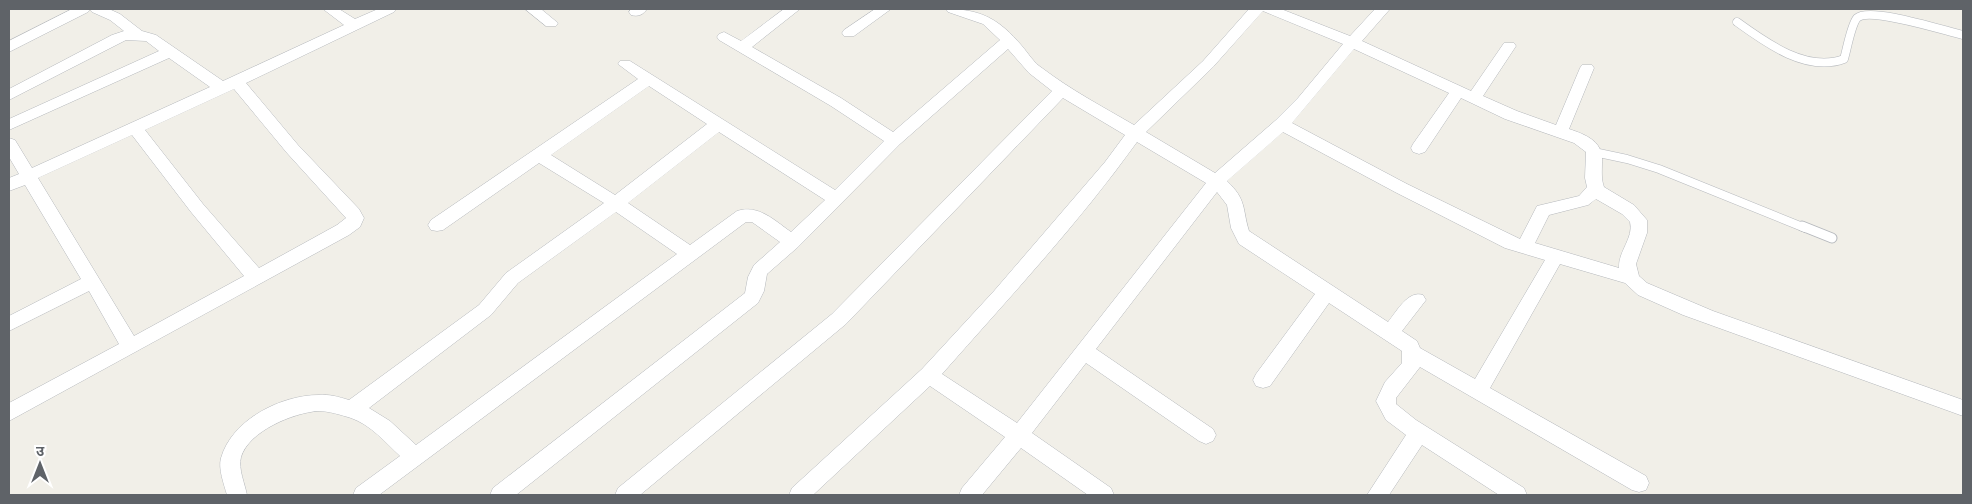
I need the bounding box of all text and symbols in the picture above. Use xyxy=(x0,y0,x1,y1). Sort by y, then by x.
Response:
north arrow xyxy=(15,439,65,489)
text: उ xyxy=(36,441,45,460)

